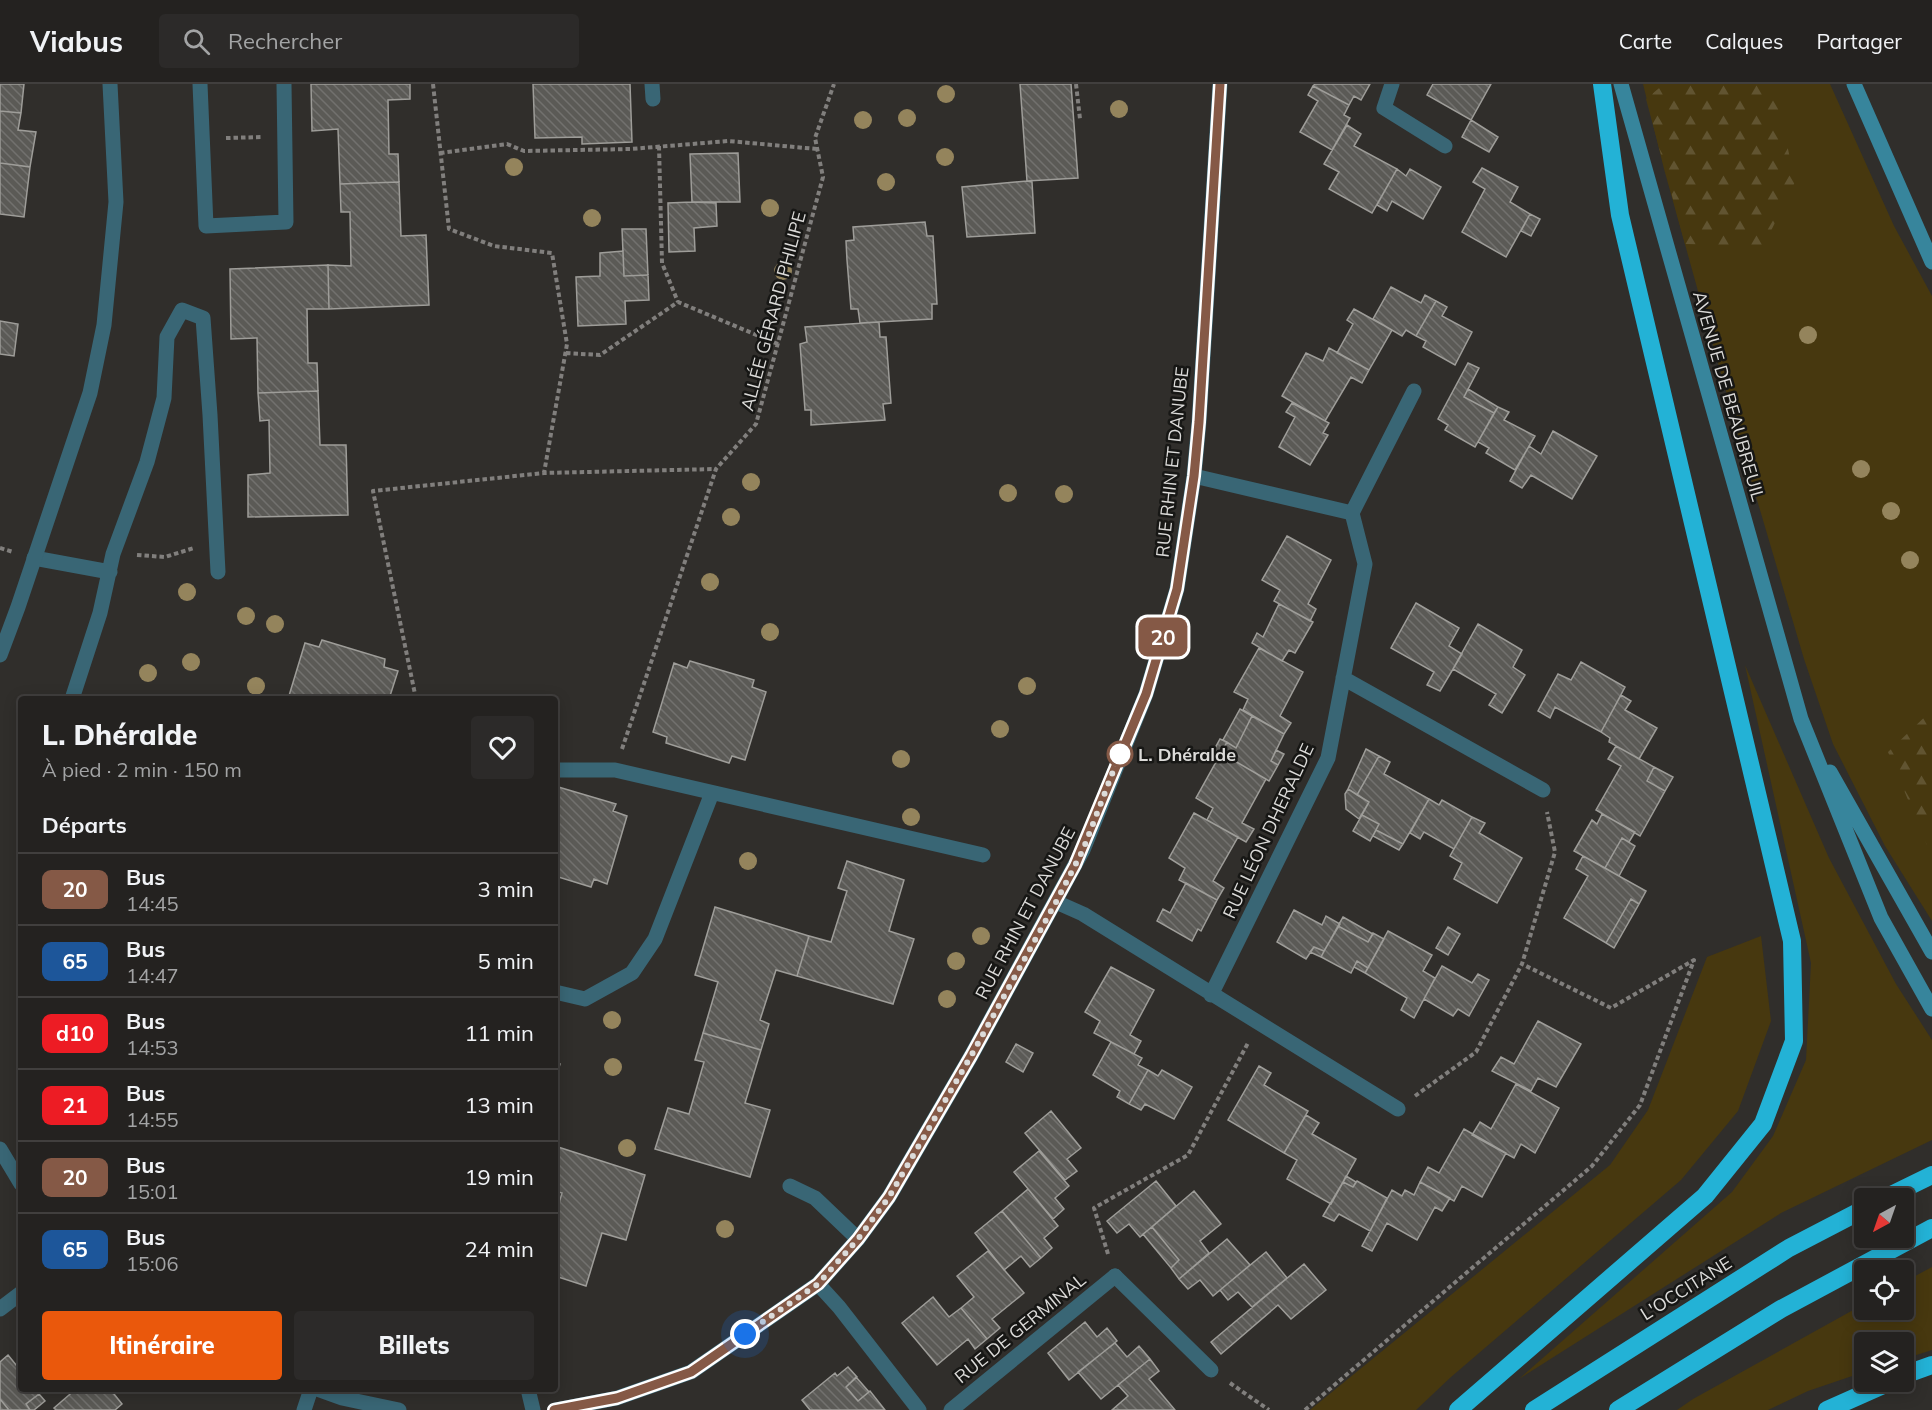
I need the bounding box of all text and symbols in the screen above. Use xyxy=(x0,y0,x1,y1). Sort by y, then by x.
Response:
search box xyxy=(159,14,579,68)
text: Viabus xyxy=(30,24,123,59)
icon: search xyxy=(180,25,213,58)
text: Rechercher xyxy=(228,27,342,55)
text: Carte xyxy=(1619,28,1672,54)
text: Calques xyxy=(1705,28,1783,54)
text: Partager xyxy=(1816,28,1902,54)
street label: ALLÉE GÉRARD PHILIPE xyxy=(735,209,811,413)
street label: AVENUE DE BEAUBREUIL xyxy=(1688,288,1770,504)
street label: RUE RHIN ET DANUBE xyxy=(1151,365,1193,559)
line badge: 20 xyxy=(1136,618,1190,656)
text: 20 xyxy=(1150,624,1176,650)
button: heart xyxy=(471,716,534,779)
text: L. Dhéralde xyxy=(42,717,197,752)
street label: RUE LÉON DHERALDE xyxy=(1217,740,1319,922)
marker: L. Dhéralde xyxy=(1107,741,1133,767)
place label: L. Dhéralde xyxy=(1138,743,1236,766)
text: À pied · 2 min · 150 m xyxy=(42,757,242,782)
text: Départs xyxy=(42,811,127,839)
street label: RUE RHIN ET DANUBE xyxy=(970,823,1080,1003)
text: Bus xyxy=(126,863,165,891)
text: 3 min xyxy=(478,875,534,903)
text: 20 xyxy=(62,876,88,902)
text: 14:45 xyxy=(126,891,179,916)
text: Bus xyxy=(126,935,165,963)
text: 5 min xyxy=(478,947,534,975)
text: 65 xyxy=(62,948,88,974)
text: 14:47 xyxy=(126,963,179,988)
text: Bus xyxy=(126,1007,165,1035)
text: 11 min xyxy=(464,1019,534,1047)
text: d10 xyxy=(56,1020,94,1046)
text: 14:53 xyxy=(126,1035,179,1060)
text: Bus xyxy=(126,1079,165,1107)
text: 13 min xyxy=(464,1091,534,1119)
text: 21 xyxy=(62,1092,88,1118)
text: 14:55 xyxy=(126,1107,179,1132)
text: Bus xyxy=(126,1151,165,1179)
text: 19 min xyxy=(464,1163,534,1191)
text: 20 xyxy=(62,1164,88,1190)
text: 15:01 xyxy=(126,1179,179,1204)
north arrow xyxy=(1854,1188,1914,1248)
map controls xyxy=(1854,1188,1914,1392)
text: Bus xyxy=(126,1223,165,1251)
text: 24 min xyxy=(464,1235,534,1263)
text: 65 xyxy=(62,1236,88,1262)
text: 15:06 xyxy=(126,1251,179,1276)
street label: L'OCCITANE xyxy=(1636,1251,1736,1325)
button: locate xyxy=(1854,1260,1914,1320)
street label: RUE DE GERMINAL xyxy=(950,1268,1090,1388)
button: Itinéraire xyxy=(42,1311,282,1380)
button: Billets xyxy=(294,1311,534,1380)
your location xyxy=(730,1319,760,1349)
button: layers xyxy=(1854,1332,1914,1392)

